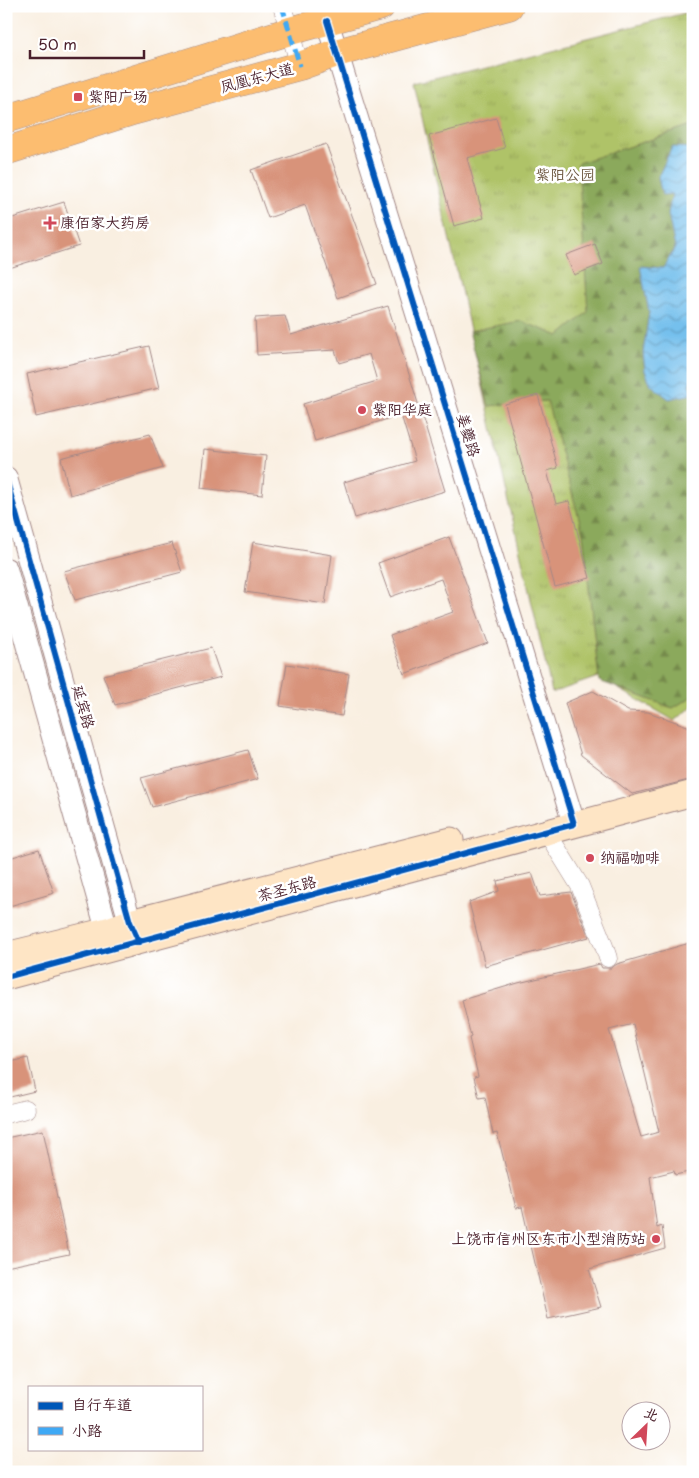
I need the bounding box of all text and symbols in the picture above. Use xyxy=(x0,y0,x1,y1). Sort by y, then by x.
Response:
scale bar xyxy=(30,28,144,60)
text: 50 m xyxy=(38,32,77,55)
street label: 凤凰东大道 xyxy=(217,56,296,97)
place label: 紫阳广场 xyxy=(88,84,148,107)
marker: 紫阳广场 xyxy=(72,91,84,103)
park label: 紫阳公园 xyxy=(535,162,595,185)
place label: 康佰家大药房 xyxy=(60,210,150,233)
marker: 康佰家大药房 xyxy=(44,217,56,229)
place label: 紫阳华庭 xyxy=(372,397,432,420)
marker: 紫阳华庭 xyxy=(356,404,368,416)
street label: 姜夔路 xyxy=(452,410,487,459)
street label: 延宾路 xyxy=(67,682,102,731)
place label: 纳福咖啡 xyxy=(600,845,660,868)
marker: 纳福咖啡 xyxy=(584,852,596,864)
street label: 茶圣东路 xyxy=(255,869,319,906)
place label: 上饶市信州区东市小型消防站 xyxy=(451,1226,646,1249)
marker: 上饶市信州区东市小型消防站 xyxy=(650,1233,662,1245)
legend xyxy=(28,1386,202,1450)
text: 自行车道 xyxy=(72,1392,132,1415)
north arrow xyxy=(622,1400,672,1450)
text: 北 xyxy=(641,1401,662,1426)
text: 小路 xyxy=(72,1418,102,1441)

